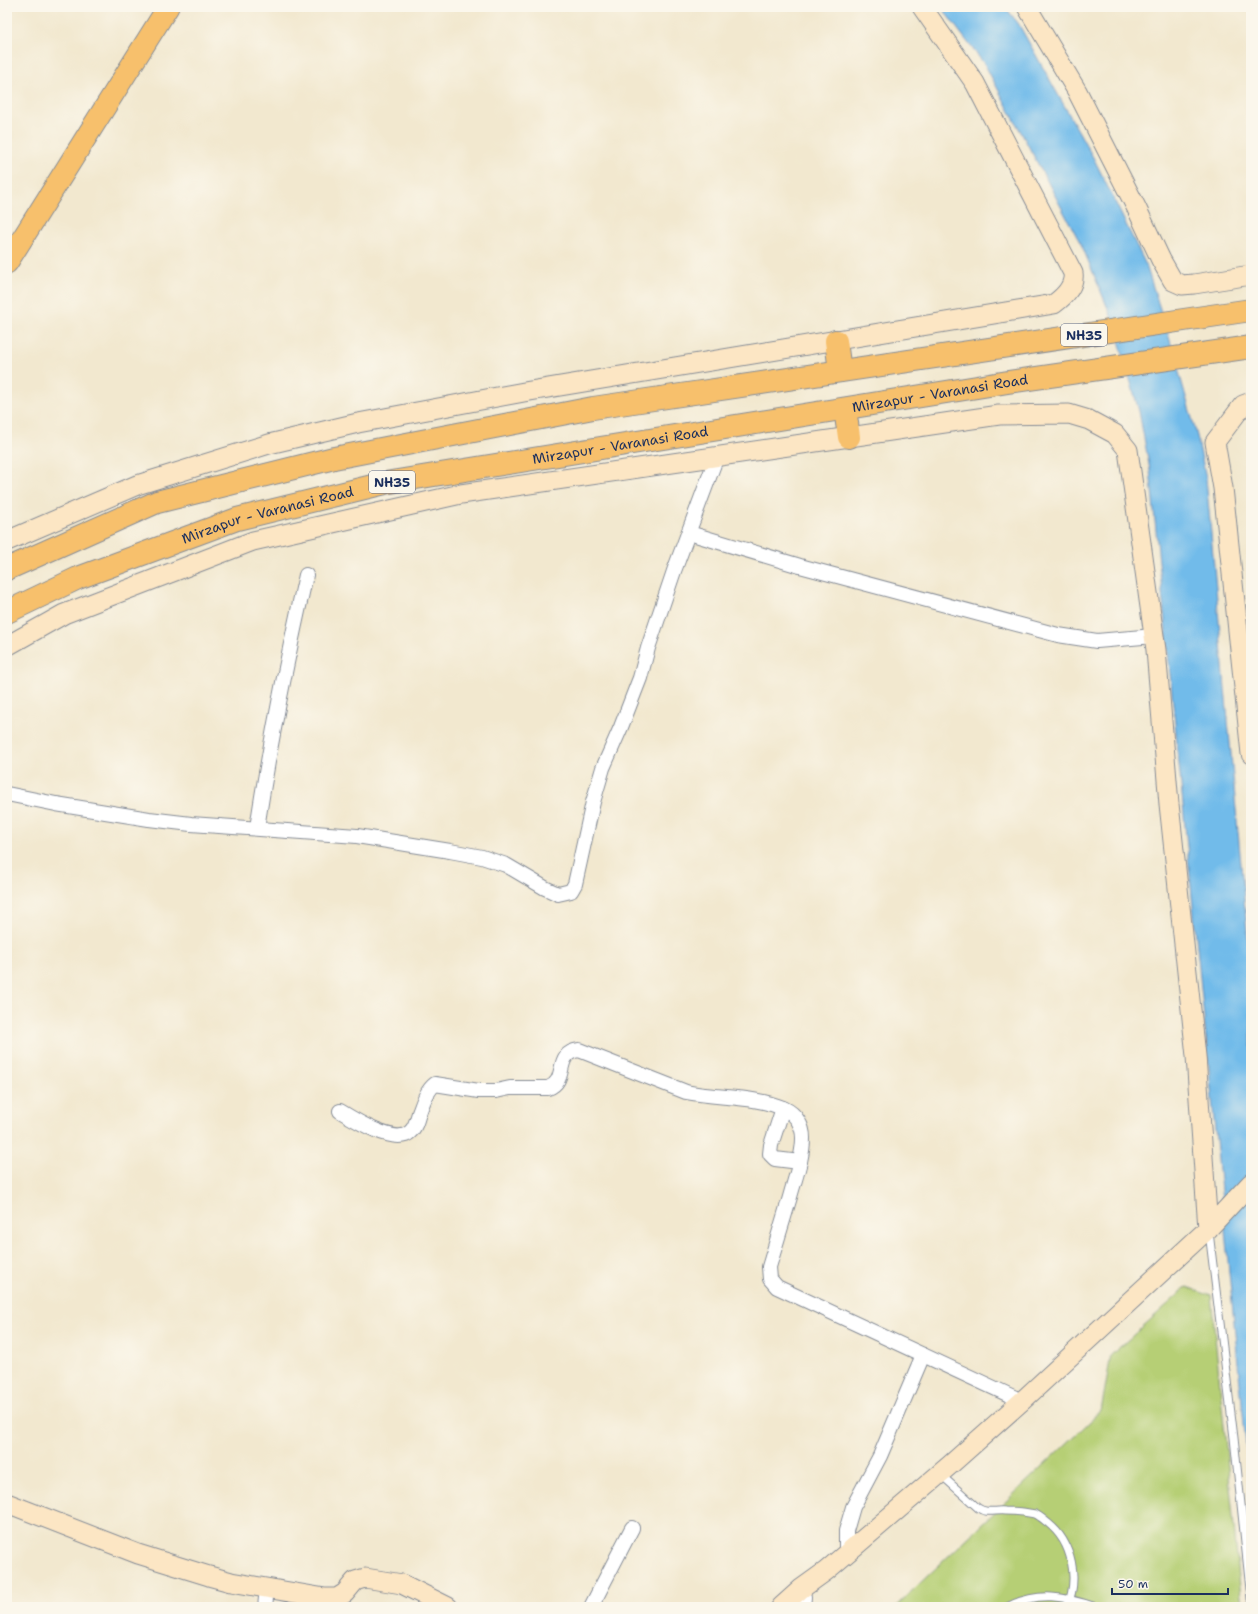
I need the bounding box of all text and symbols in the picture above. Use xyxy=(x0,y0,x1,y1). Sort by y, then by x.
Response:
road number: NH35 xyxy=(1061,324,1107,346)
street label: Mirzapur - Varanasi Road xyxy=(851,370,1029,416)
street label: Mirzapur - Varanasi Road xyxy=(531,422,710,468)
road number: NH35 xyxy=(369,471,415,493)
street label: Mirzapur - Varanasi Road xyxy=(179,482,355,548)
scale bar xyxy=(1112,1570,1228,1596)
text: 50 m xyxy=(1118,1576,1148,1592)

